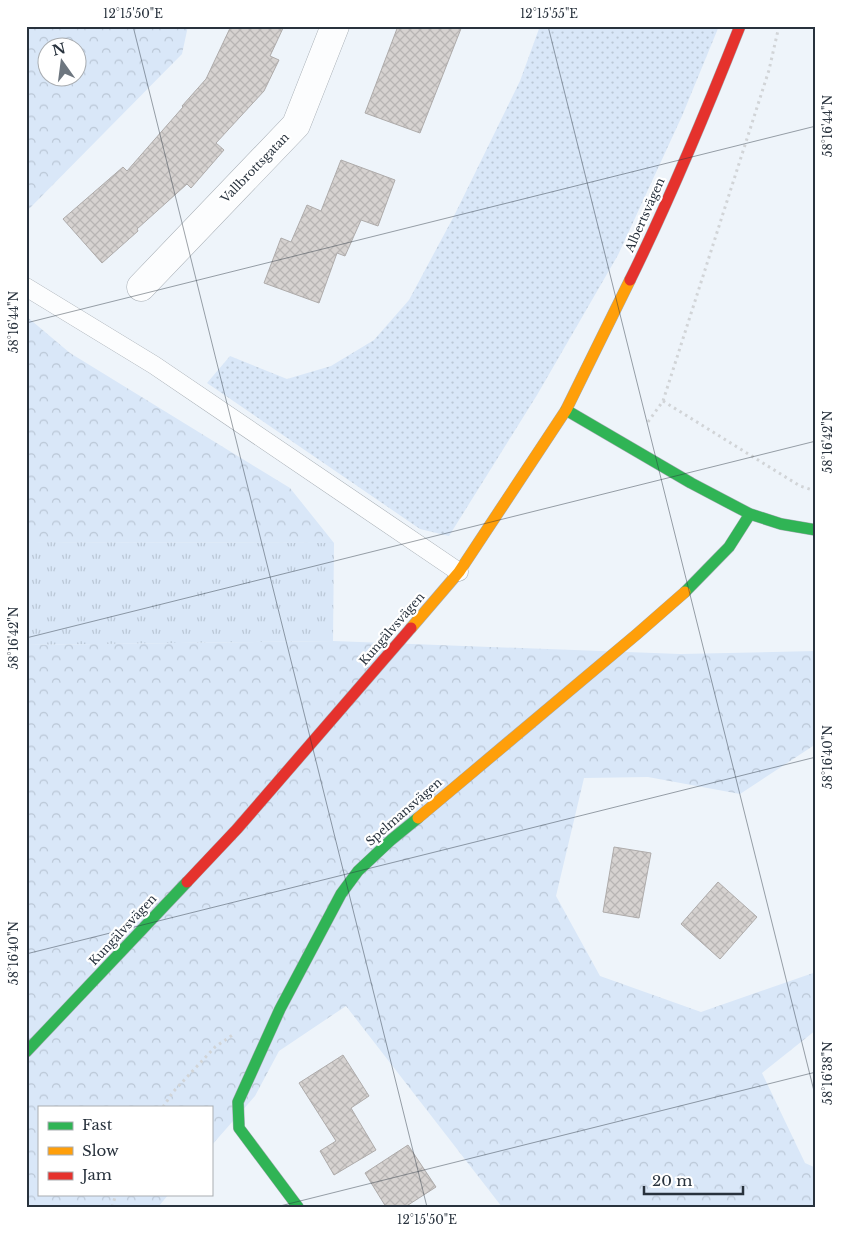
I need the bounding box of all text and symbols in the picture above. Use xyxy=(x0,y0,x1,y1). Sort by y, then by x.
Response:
text: 12°15'50"E xyxy=(103,6,163,21)
text: 12°15'55"E xyxy=(520,6,578,21)
north arrow xyxy=(38,38,88,88)
text: N xyxy=(50,39,67,60)
text: 58°16'44"N xyxy=(820,95,835,157)
street label: Vallbrottsgatan xyxy=(217,129,292,207)
street label: Albertsvägen xyxy=(621,175,668,255)
text: 58°16'44"N xyxy=(6,291,21,353)
text: 58°16'42"N xyxy=(820,410,835,474)
street label: Kungälvsvägen xyxy=(356,589,427,668)
text: 58°16'42"N xyxy=(6,606,21,670)
text: 58°16'40"N xyxy=(820,725,835,789)
street label: Spelmansvägen xyxy=(363,775,445,849)
street label: Kungälvsvägen xyxy=(86,891,159,968)
text: 58°16'40"N xyxy=(6,921,21,985)
text: 58°16'38"N xyxy=(820,1041,835,1105)
legend xyxy=(38,1106,212,1196)
text: Fast xyxy=(82,1115,113,1134)
text: Slow xyxy=(82,1141,119,1160)
scale bar xyxy=(644,1163,743,1195)
text: Jam xyxy=(80,1165,112,1184)
text: 20 m xyxy=(652,1171,692,1190)
text: 12°15'50"E xyxy=(397,1212,457,1227)

